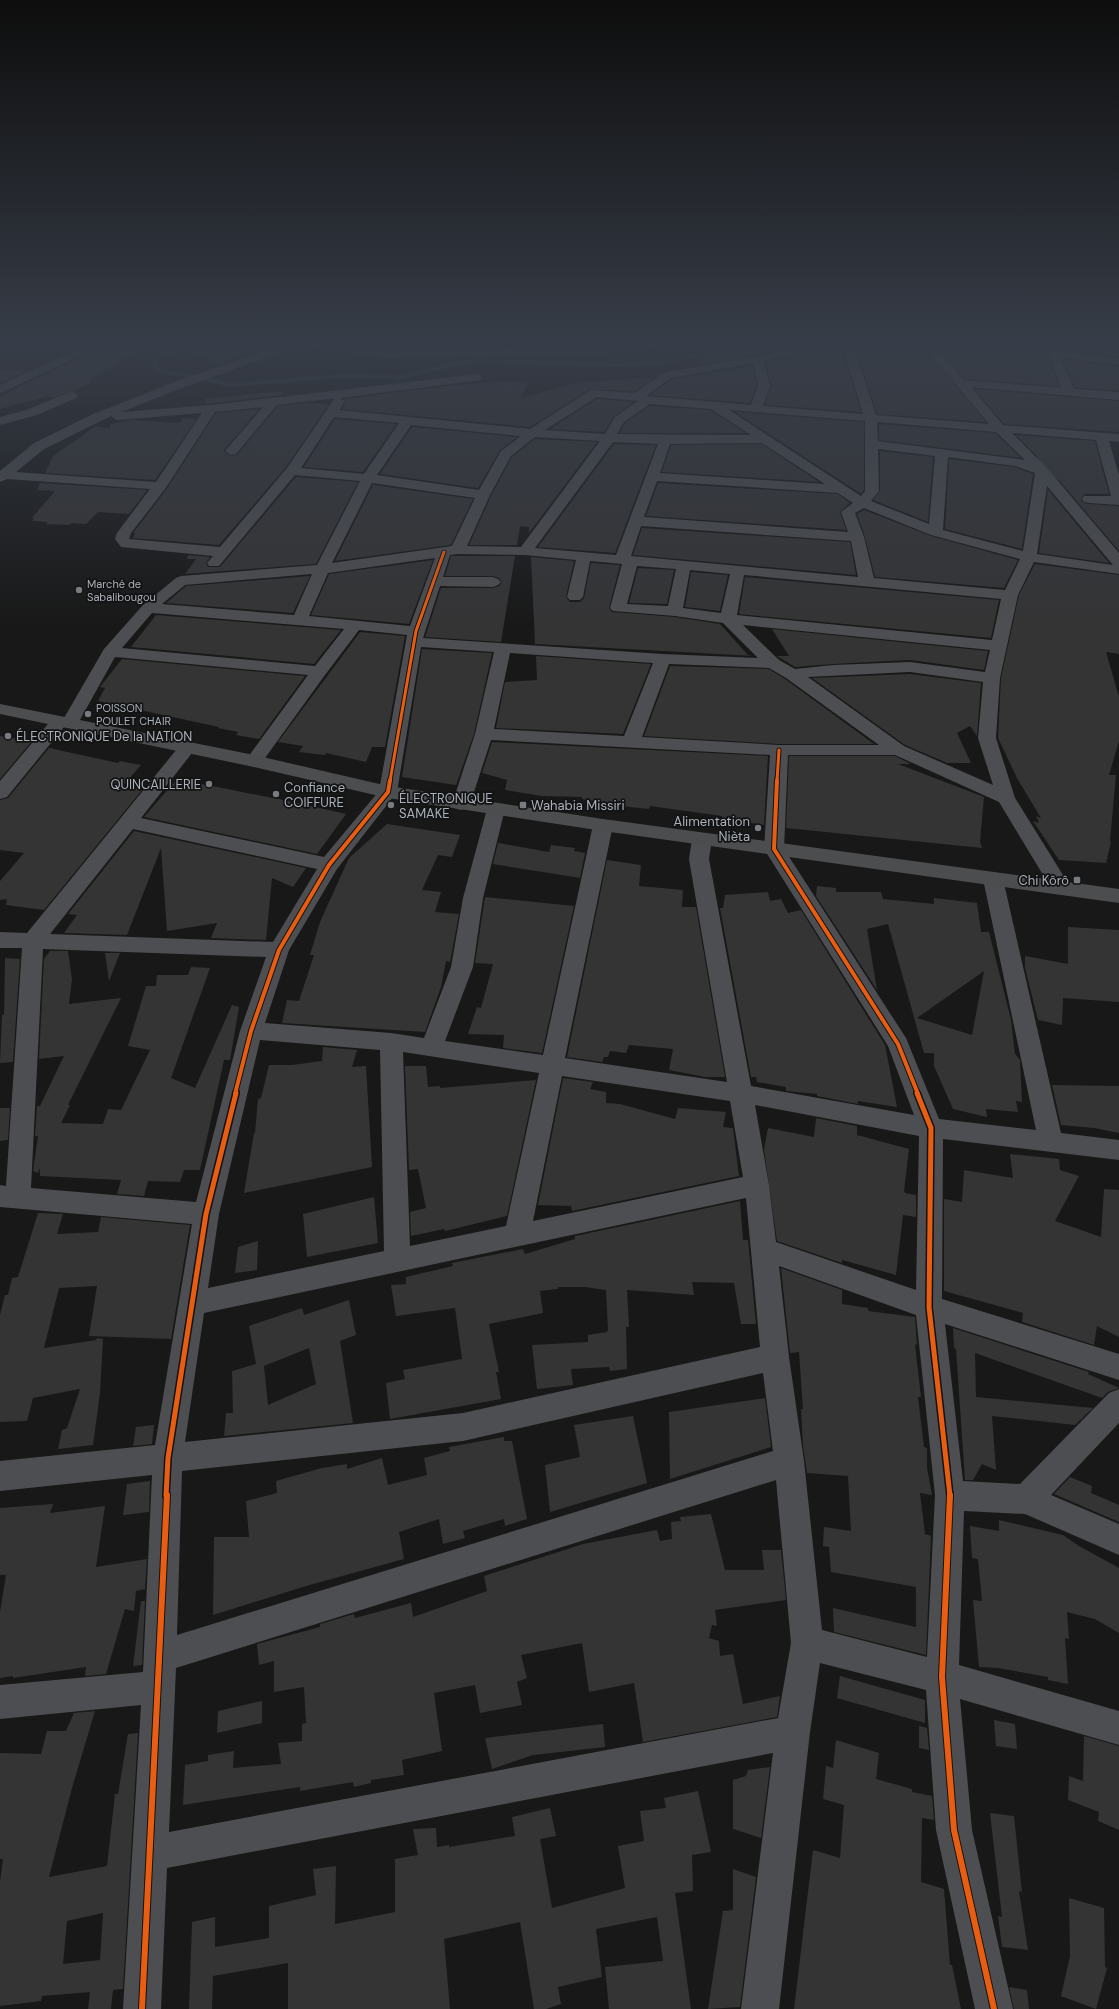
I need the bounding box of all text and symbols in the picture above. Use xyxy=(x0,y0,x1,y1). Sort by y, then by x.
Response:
place label: Marché de Sabalibougou xyxy=(87,577,156,604)
marker: Marché de Sabalibougou xyxy=(74,585,84,595)
place label: POISSON POULET CHAIR xyxy=(96,701,171,728)
marker: POISSON POULET CHAIR xyxy=(83,709,93,719)
place label: ÉLECTRONIQUE De la NATION xyxy=(16,727,192,745)
marker: ÉLECTRONIQUE De la NATION xyxy=(3,731,13,741)
place label: QUINCAILLERIE xyxy=(110,776,201,793)
marker: QUINCAILLERIE xyxy=(204,779,214,789)
place label: Confiance COIFFURE xyxy=(284,779,345,811)
marker: Confiance COIFFURE xyxy=(271,789,281,799)
place label: ÉLECTRONIQUE SAMAKE xyxy=(399,789,493,822)
place label: Wahabia Missiri xyxy=(531,797,625,814)
marker: ÉLECTRONIQUE SAMAKE xyxy=(386,800,396,810)
marker: Wahabia Missiri xyxy=(518,800,528,810)
place label: Alimentation Nièta xyxy=(674,813,750,845)
marker: Alimentation Nièta xyxy=(753,823,763,833)
place label: Chi Kôrô xyxy=(1018,872,1069,889)
marker: Chi Kôrô xyxy=(1072,875,1082,885)

